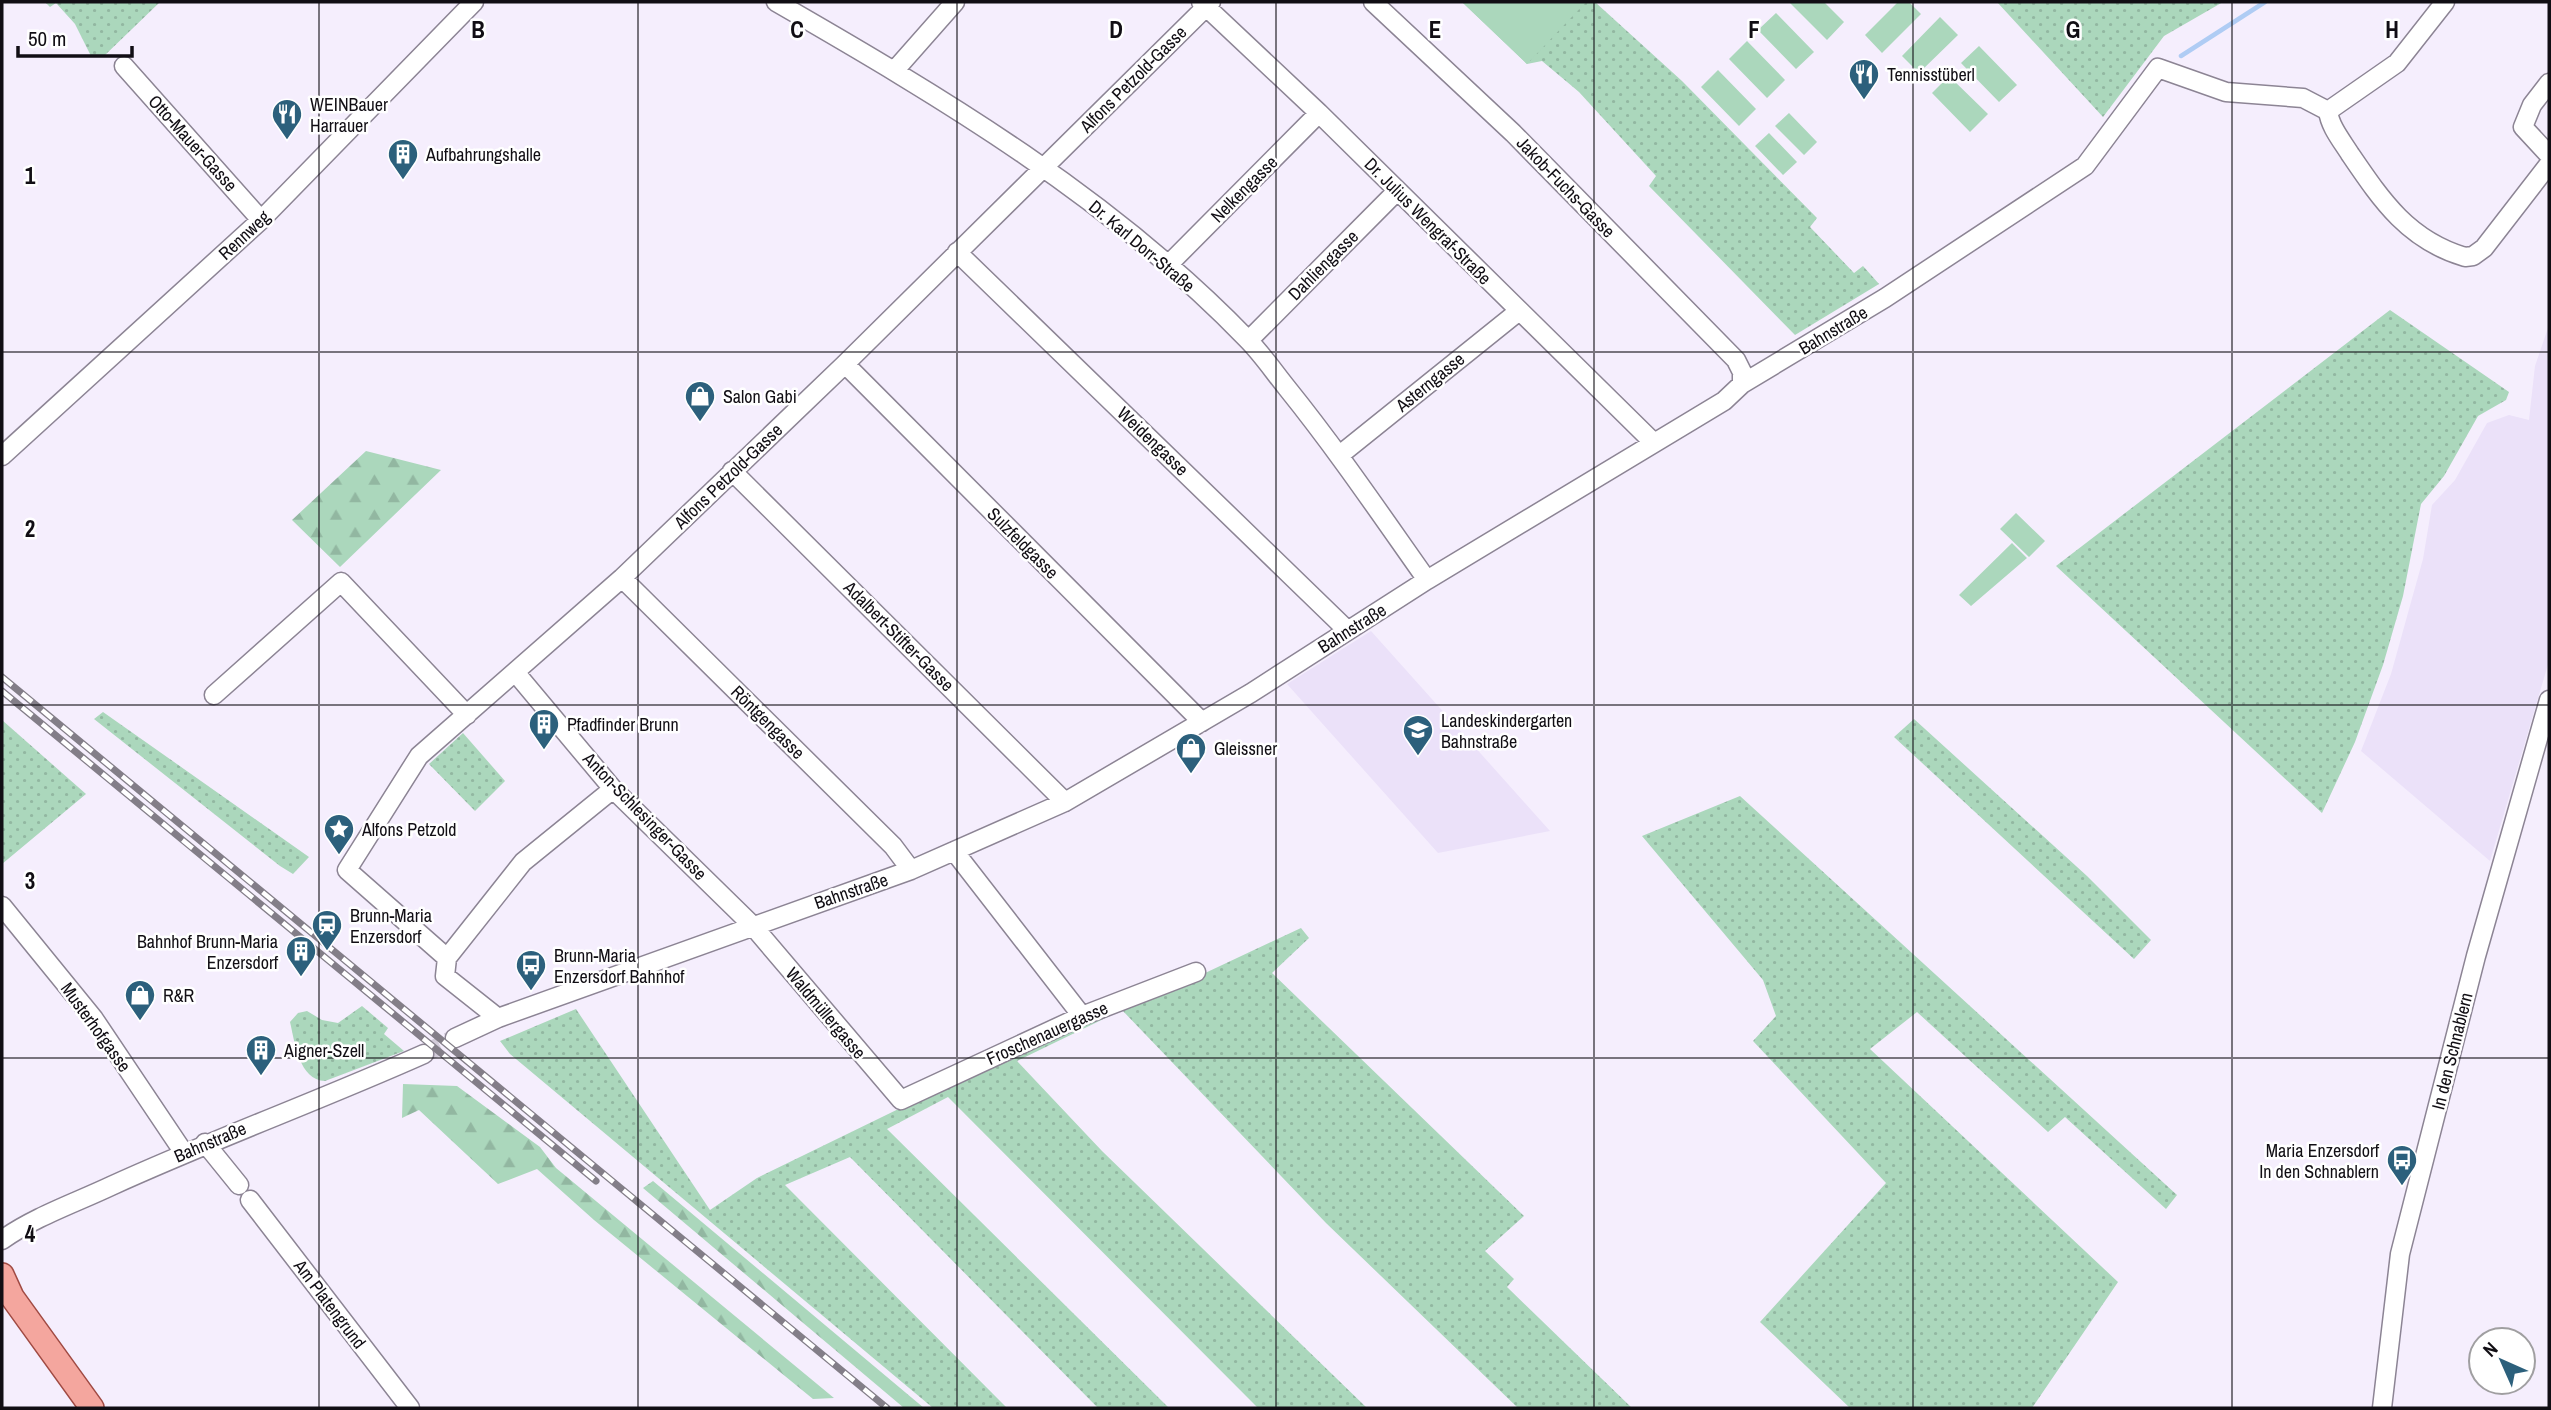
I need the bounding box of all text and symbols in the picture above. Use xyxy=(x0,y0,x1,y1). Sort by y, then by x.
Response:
scale bar xyxy=(18,14,131,58)
text: B xyxy=(471,14,485,45)
text: C xyxy=(790,14,804,45)
text: D xyxy=(1109,14,1123,45)
text: E xyxy=(1429,14,1441,45)
text: F xyxy=(1748,14,1760,45)
text: G xyxy=(2066,14,2080,45)
text: H xyxy=(2385,14,2399,45)
street label: Alfons Petzold-Gasse xyxy=(1073,20,1192,139)
text: 50 m xyxy=(28,24,66,53)
restaurant icon: Tennisstüberl xyxy=(1847,57,1881,101)
place label: Tennisstüberl xyxy=(1887,62,1975,87)
street label: Otto-Mauer-Gasse xyxy=(143,89,243,197)
place label: WEINBauer Harrauer xyxy=(310,92,388,138)
restaurant icon: WEINBauer Harrauer xyxy=(270,97,304,141)
street label: Jakob-Fuchs-Gasse xyxy=(1511,131,1621,243)
building icon: Aufbahrungshalle xyxy=(386,137,420,181)
place label: Aufbahrungshalle xyxy=(425,142,541,167)
street label: Nelkengasse xyxy=(1205,150,1283,228)
street label: Dr. Julius Wengraf-Straße xyxy=(1359,152,1497,290)
text: 1 xyxy=(25,160,36,191)
street label: Dr. Karl Dorr-Straße xyxy=(1084,194,1200,298)
street label: Rennweg xyxy=(213,204,276,265)
street label: Dahliengasse xyxy=(1282,224,1364,306)
street label: Bahnstraße xyxy=(1794,300,1872,360)
street label: Asterngasse xyxy=(1389,346,1470,418)
shop icon: Salon Gabi xyxy=(683,379,717,423)
place label: Salon Gabi xyxy=(723,384,797,409)
street label: Weidengasse xyxy=(1112,401,1194,481)
street label: Alfons Petzold-Gasse xyxy=(668,418,788,535)
street label: Sulzfeldgasse xyxy=(982,502,1064,584)
text: 2 xyxy=(25,513,35,544)
street label: Adalbert-Stifter-Gasse xyxy=(838,575,960,697)
street label: Bahnstraße xyxy=(1313,597,1391,659)
street label: Röntgengasse xyxy=(726,680,810,764)
building icon: Pfadfinder Brunn xyxy=(527,707,561,751)
place label: Landeskindergarten Bahnstraße xyxy=(1441,708,1572,754)
place label: Pfadfinder Brunn xyxy=(567,712,679,737)
school or university icon: Landeskindergarten Bahnstraße xyxy=(1401,713,1435,757)
shop icon: Gleissner xyxy=(1174,731,1208,775)
place label: Gleissner xyxy=(1214,736,1277,761)
street label: Anton-Schlesinger-Gasse xyxy=(577,746,713,885)
place icon: Alfons Petzold xyxy=(322,812,356,856)
place label: Alfons Petzold xyxy=(361,817,456,842)
text: 3 xyxy=(25,865,35,896)
street label: Bahnstraße xyxy=(811,867,891,915)
place label: Brunn-Maria Enzersdorf xyxy=(350,903,432,949)
station icon: Brunn-Maria Enzersdorf xyxy=(310,908,344,952)
place label: Bahnhof Brunn-Maria Enzersdorf xyxy=(137,929,279,975)
building icon: Bahnhof Brunn-Maria Enzersdorf xyxy=(284,934,318,978)
place label: Brunn-Maria Enzersdorf Bahnhof xyxy=(554,943,685,989)
bus stop icon: Brunn-Maria Enzersdorf Bahnhof xyxy=(514,948,548,992)
street label: Waldmüllergasse xyxy=(780,962,872,1064)
street label: Musterhofgasse xyxy=(55,977,137,1077)
shop icon: R&R xyxy=(123,978,157,1022)
place label: R&R xyxy=(163,983,195,1008)
street label: In den Schnablern xyxy=(2425,990,2479,1112)
street label: Froschenauergasse xyxy=(982,995,1112,1071)
building icon: Aigner-Szell xyxy=(244,1033,278,1077)
place label: Aigner-Szell xyxy=(283,1038,364,1063)
street label: Bahnstraße xyxy=(170,1116,250,1168)
place label: Maria Enzersdorf In den Schnablern xyxy=(2259,1138,2380,1184)
bus stop icon: Maria Enzersdorf In den Schnablern xyxy=(2385,1143,2419,1187)
text: 4 xyxy=(25,1218,36,1249)
street label: Am Platengrund xyxy=(288,1253,372,1354)
north arrow xyxy=(2467,1326,2537,1396)
text: N xyxy=(2477,1336,2503,1362)

